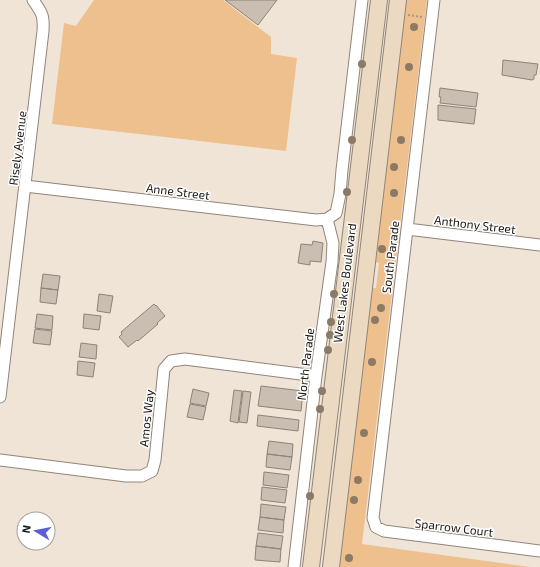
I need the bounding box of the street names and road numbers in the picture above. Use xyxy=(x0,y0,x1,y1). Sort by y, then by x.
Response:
street label: Risely Avenue xyxy=(5,110,29,186)
street label: Anne Street xyxy=(145,180,211,202)
street label: Anthony Street xyxy=(434,212,517,236)
street label: South Parade xyxy=(379,220,401,294)
street label: West Lakes Boulevard xyxy=(330,222,358,344)
street label: North Parade xyxy=(294,327,316,401)
street label: Amos Way xyxy=(136,388,156,447)
street label: Sparrow Court xyxy=(414,515,494,539)

